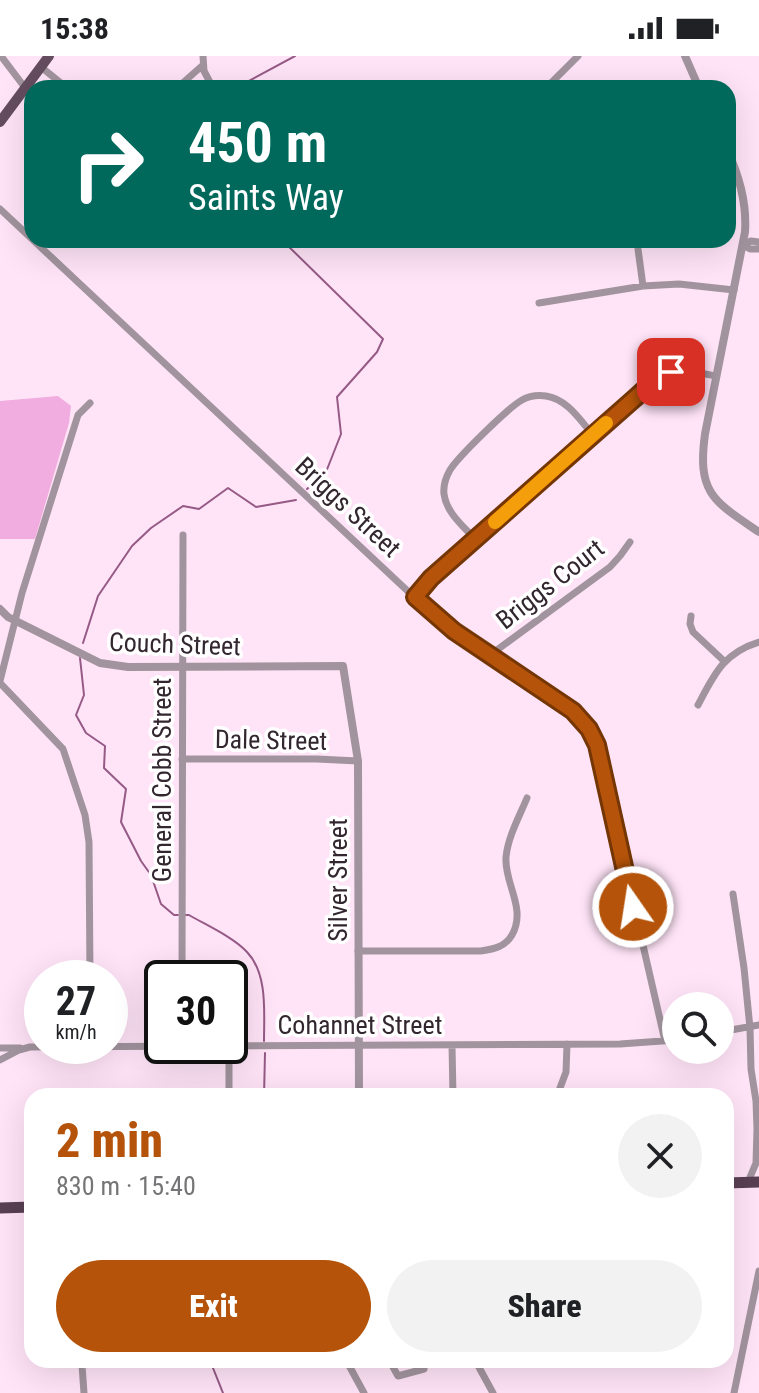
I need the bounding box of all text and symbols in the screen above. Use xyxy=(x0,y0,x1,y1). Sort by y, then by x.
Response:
text: 15:38 xyxy=(40,11,109,46)
text: 450 m xyxy=(188,110,327,176)
icon: right xyxy=(56,112,160,216)
text: Saints Way xyxy=(188,177,344,219)
pin xyxy=(637,338,705,406)
icon: arrive xyxy=(649,350,693,394)
street label: Briggs Street xyxy=(289,451,407,563)
street label: Briggs Court xyxy=(490,533,610,635)
street label: Couch Street xyxy=(109,627,241,661)
street label: General Cobb Street xyxy=(147,678,177,882)
street label: Dale Street xyxy=(215,724,327,756)
street label: Silver Street xyxy=(323,818,353,942)
position arrow xyxy=(591,865,675,949)
speed limit sign: 30 xyxy=(144,960,248,1064)
text: 27 xyxy=(56,978,96,1025)
map controls xyxy=(662,992,734,1064)
button: search xyxy=(662,992,734,1064)
street label: Cohannet Street xyxy=(278,1010,442,1040)
text: km/h xyxy=(55,1020,97,1044)
text: 2 min xyxy=(56,1112,163,1169)
button: close xyxy=(618,1114,702,1198)
text: 830 m · 15:40 xyxy=(56,1171,196,1201)
button: Exit xyxy=(56,1260,371,1352)
button: Share xyxy=(387,1260,702,1352)

